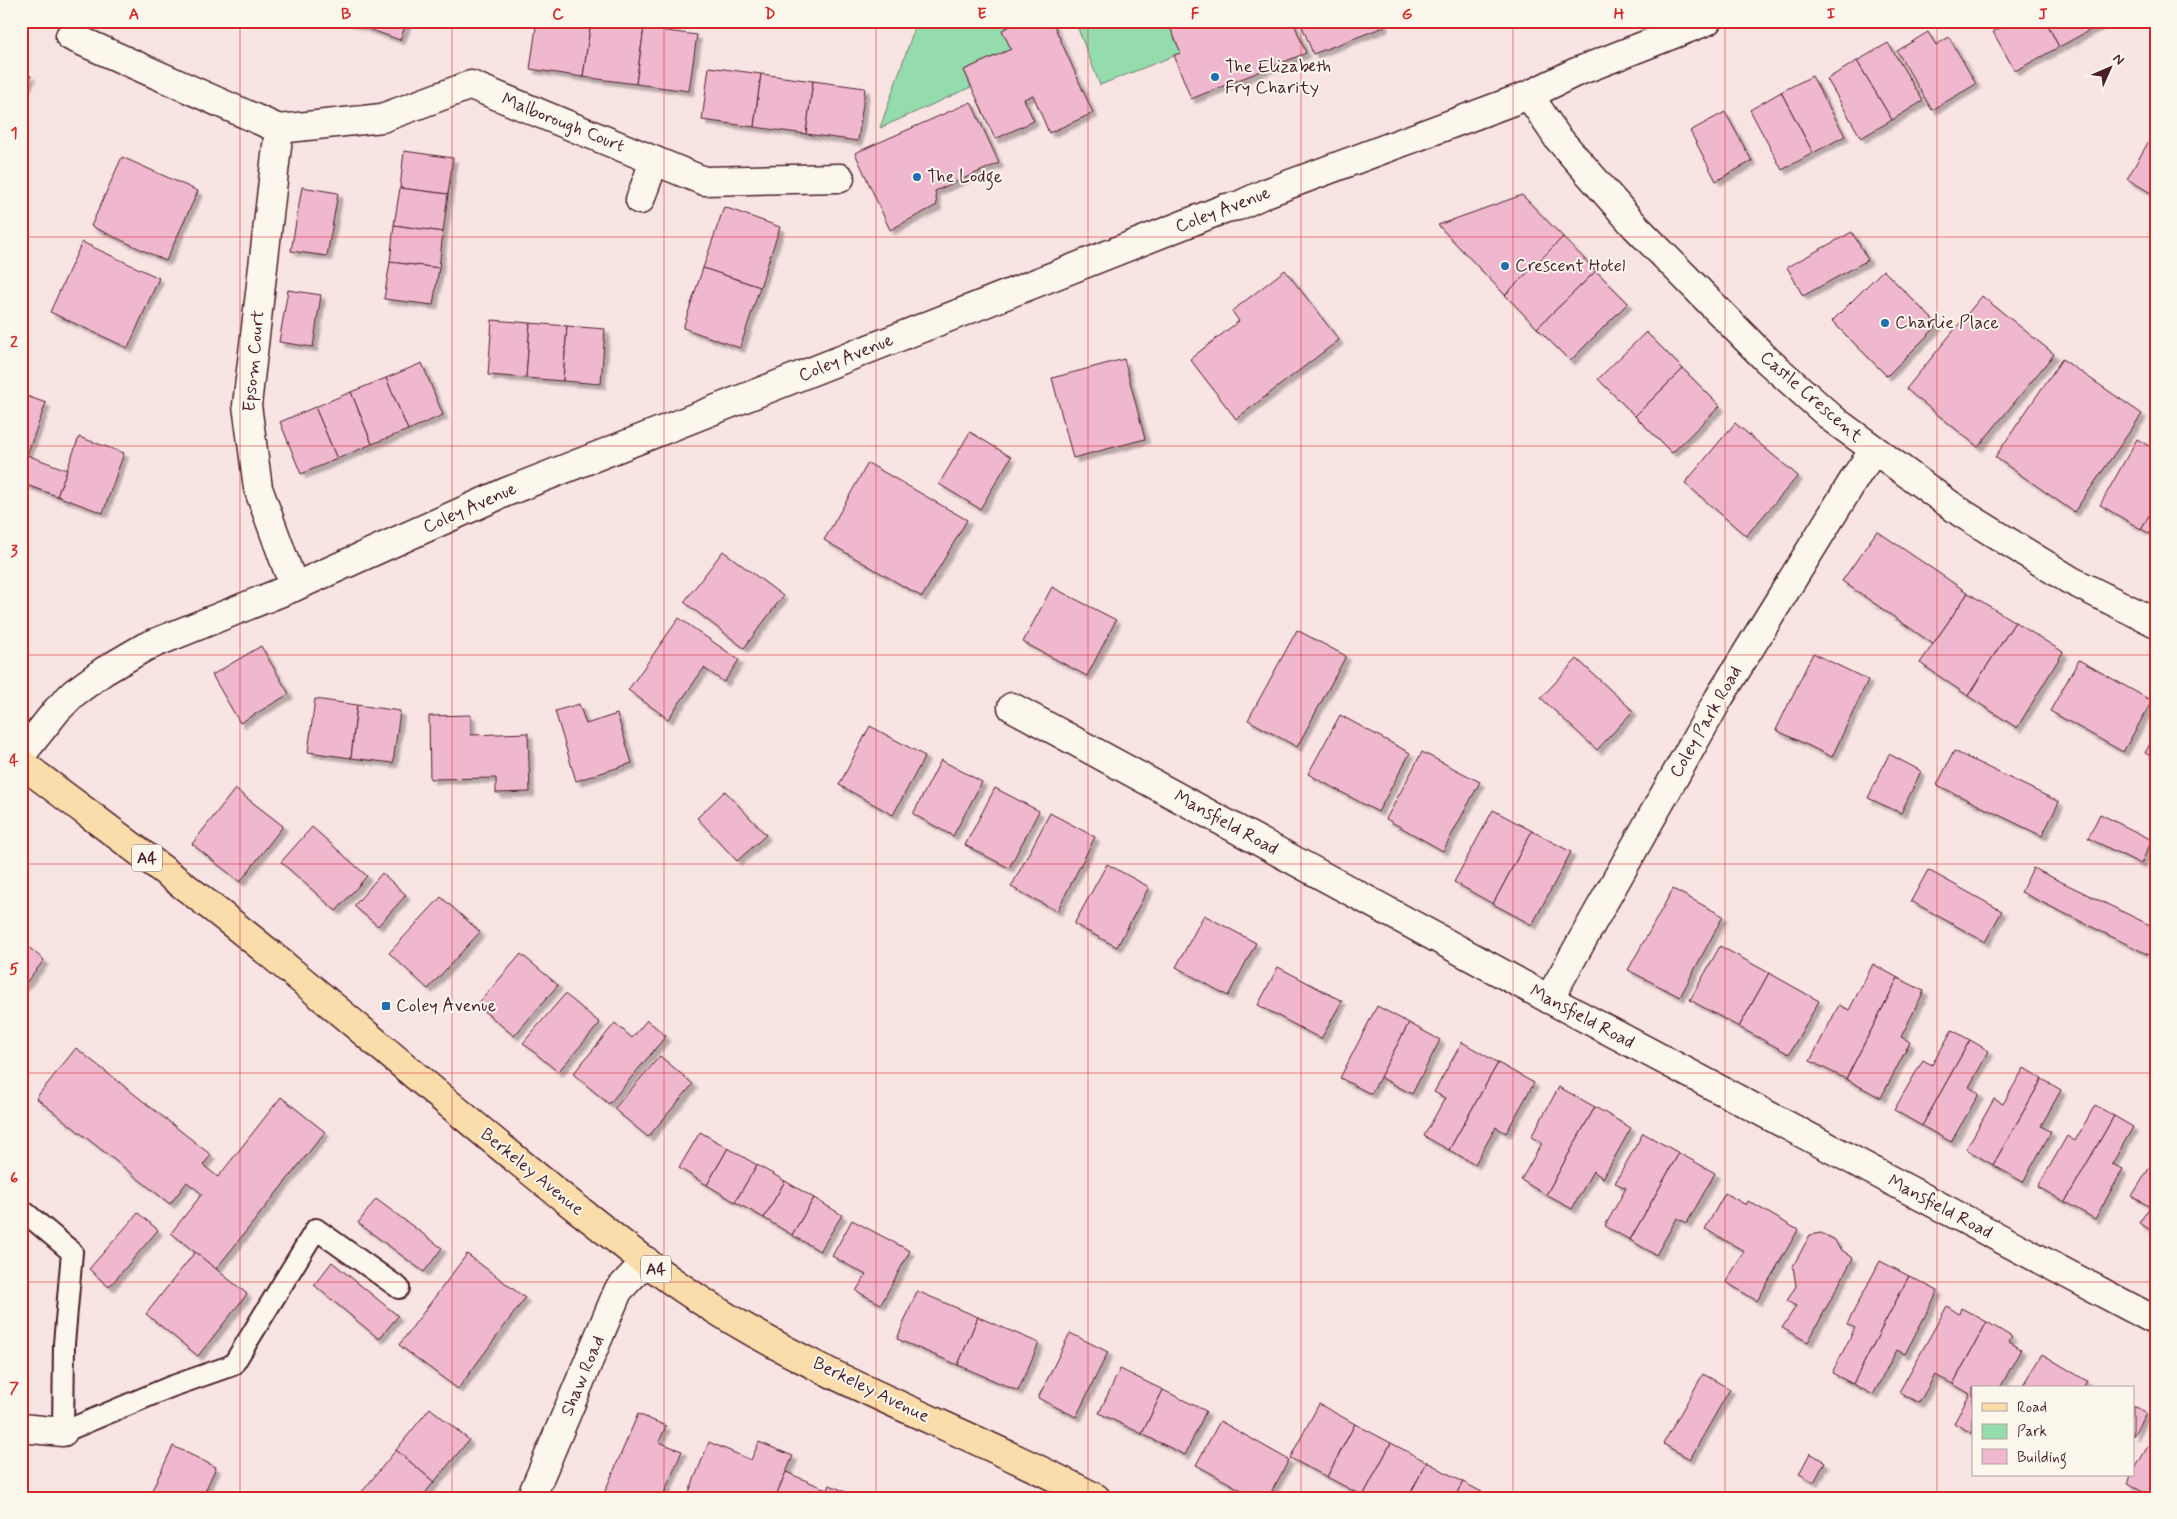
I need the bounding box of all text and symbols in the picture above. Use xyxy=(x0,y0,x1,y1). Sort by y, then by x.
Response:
text: A xyxy=(129,4,139,25)
text: B xyxy=(341,4,351,25)
text: C xyxy=(552,4,564,25)
text: D xyxy=(764,4,776,25)
text: E xyxy=(977,4,987,25)
text: F xyxy=(1191,4,1200,25)
text: G xyxy=(1402,4,1413,25)
text: H xyxy=(1614,4,1625,25)
text: I xyxy=(1827,4,1836,25)
text: J xyxy=(2038,4,2048,25)
north arrow xyxy=(2084,42,2134,92)
text: N xyxy=(2109,50,2128,69)
place label: The Elizabeth Fry Charity xyxy=(1225,55,1331,100)
marker: The Elizabeth Fry Charity xyxy=(1209,71,1221,83)
street label: Malborough Court xyxy=(498,87,628,159)
text: 1 xyxy=(10,123,18,144)
place label: The Lodge xyxy=(927,165,1002,191)
marker: The Lodge xyxy=(911,171,923,183)
street label: Coley Avenue xyxy=(1172,181,1274,239)
place label: Crescent Hotel xyxy=(1515,254,1625,278)
marker: Crescent Hotel xyxy=(1499,260,1511,272)
street label: Epsom Court xyxy=(238,309,270,413)
place label: Charlie Place xyxy=(1895,311,1999,335)
marker: Charlie Place xyxy=(1879,317,1891,329)
street label: Coley Avenue xyxy=(795,328,897,388)
text: 2 xyxy=(10,332,18,353)
street label: Castle Crescent xyxy=(1755,346,1868,448)
street label: Coley Avenue xyxy=(419,477,521,539)
text: 3 xyxy=(10,541,18,562)
street label: Coley Park Road xyxy=(1664,662,1748,782)
text: 4 xyxy=(9,750,19,771)
street label: Mansfield Road xyxy=(1170,785,1282,861)
road number: A4 xyxy=(132,844,162,871)
text: 5 xyxy=(9,959,19,980)
street label: Mansfield Road xyxy=(1525,979,1639,1055)
place label: Coley Avenue xyxy=(396,994,496,1018)
marker: Coley Avenue xyxy=(380,1000,392,1012)
street label: Berkeley Avenue xyxy=(475,1123,589,1221)
text: 6 xyxy=(10,1168,18,1189)
street label: Mansfield Road xyxy=(1883,1169,1997,1245)
road number: A4 xyxy=(641,1256,671,1282)
street label: Shaw Road xyxy=(555,1332,611,1420)
street label: Berkeley Avenue xyxy=(809,1351,933,1429)
text: 7 xyxy=(9,1378,19,1399)
legend xyxy=(1972,1386,2134,1476)
text: Road xyxy=(2017,1398,2047,1418)
text: Park xyxy=(2017,1422,2047,1442)
text: Building xyxy=(2017,1448,2067,1469)

